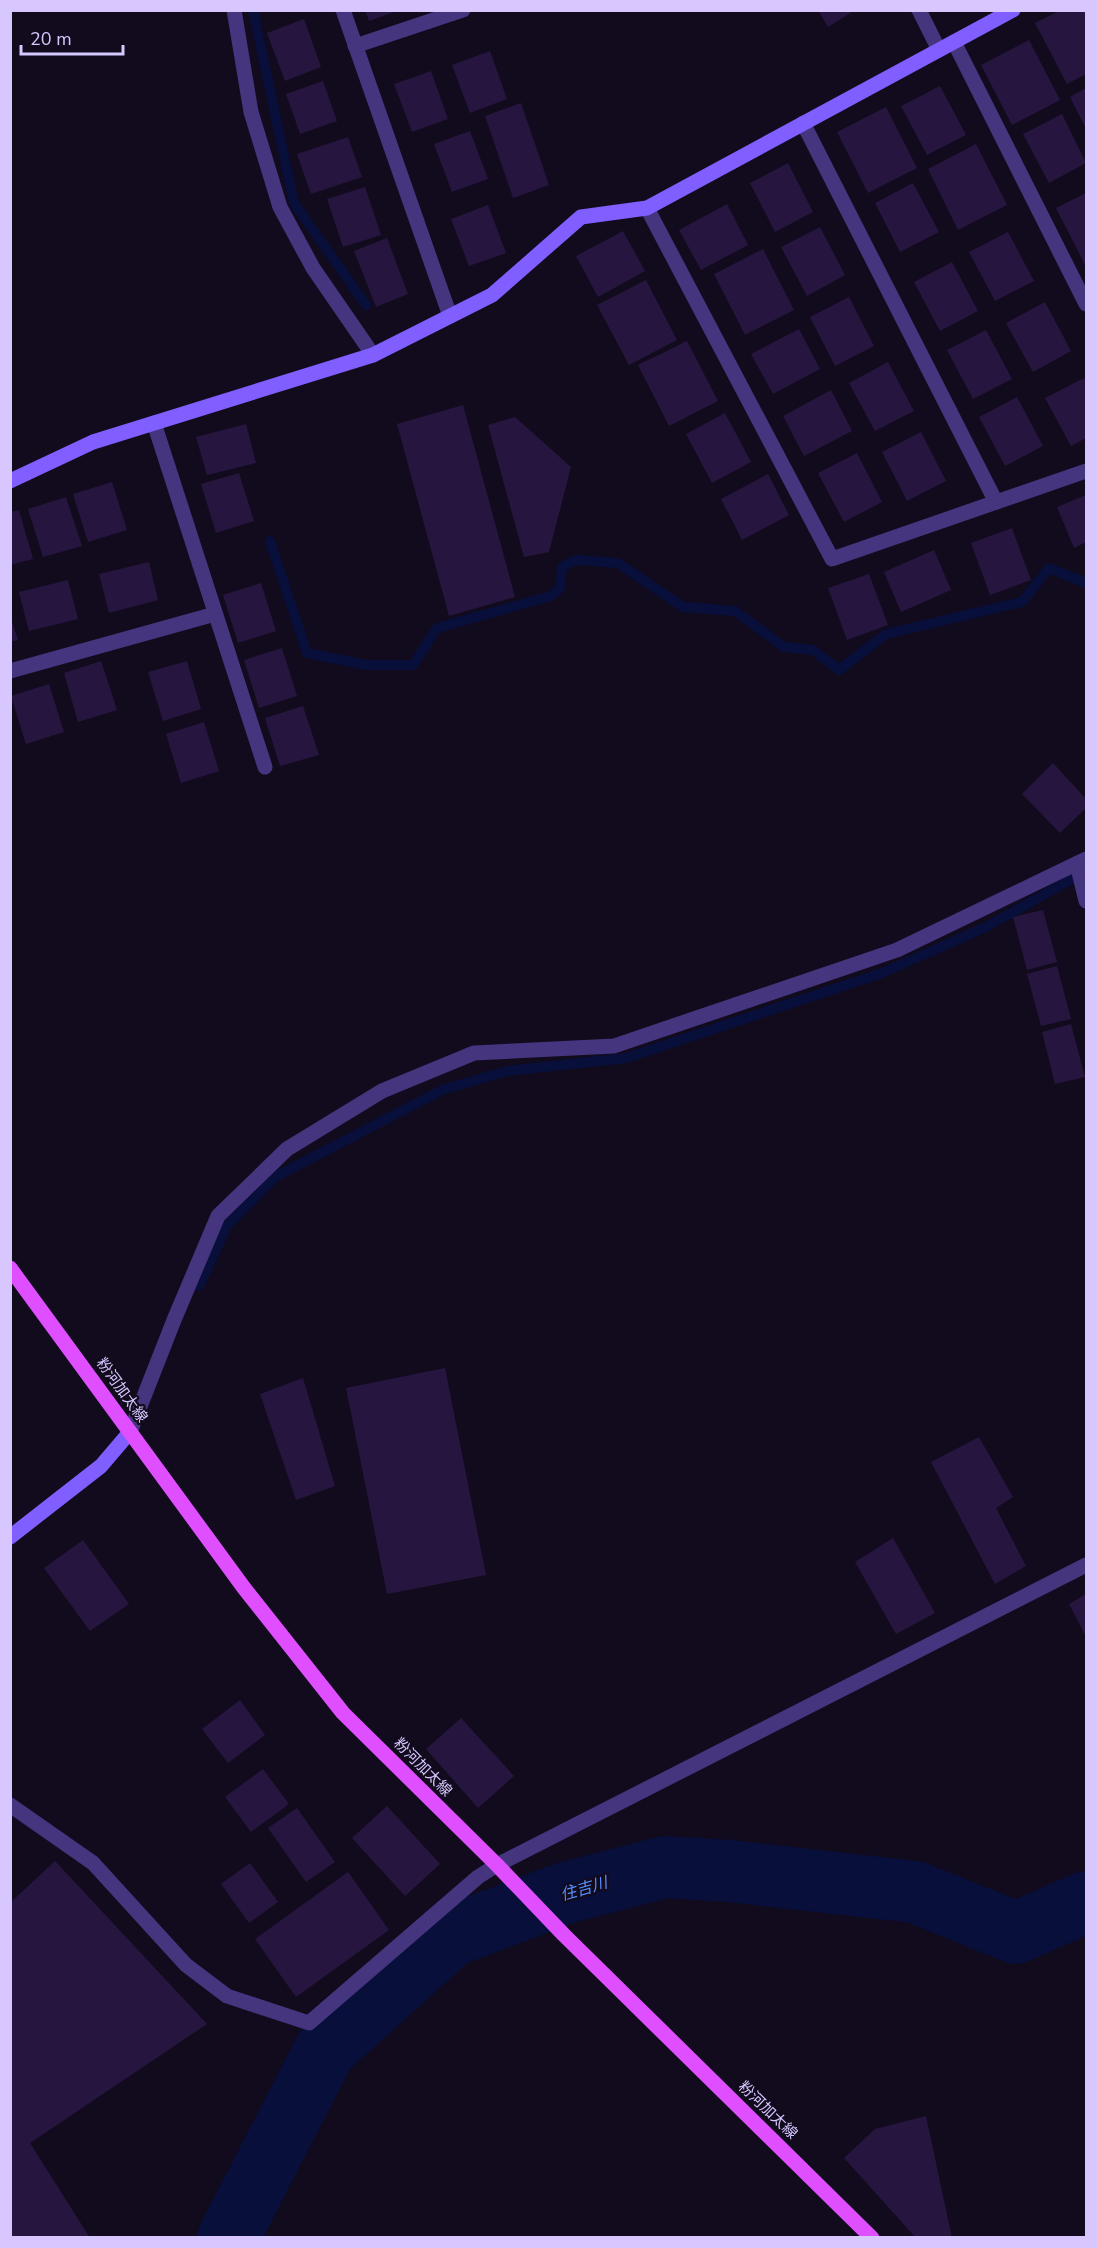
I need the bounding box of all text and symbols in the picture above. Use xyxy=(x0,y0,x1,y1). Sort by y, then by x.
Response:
scale bar xyxy=(21,18,123,56)
text: 20 m xyxy=(30,27,72,51)
street label: 粉河加太線 xyxy=(92,1354,152,1426)
street label: 粉河加太線 xyxy=(389,1733,457,1801)
water label: 住吉川 xyxy=(558,1871,612,1906)
street label: 粉河加太線 xyxy=(734,2077,802,2143)

